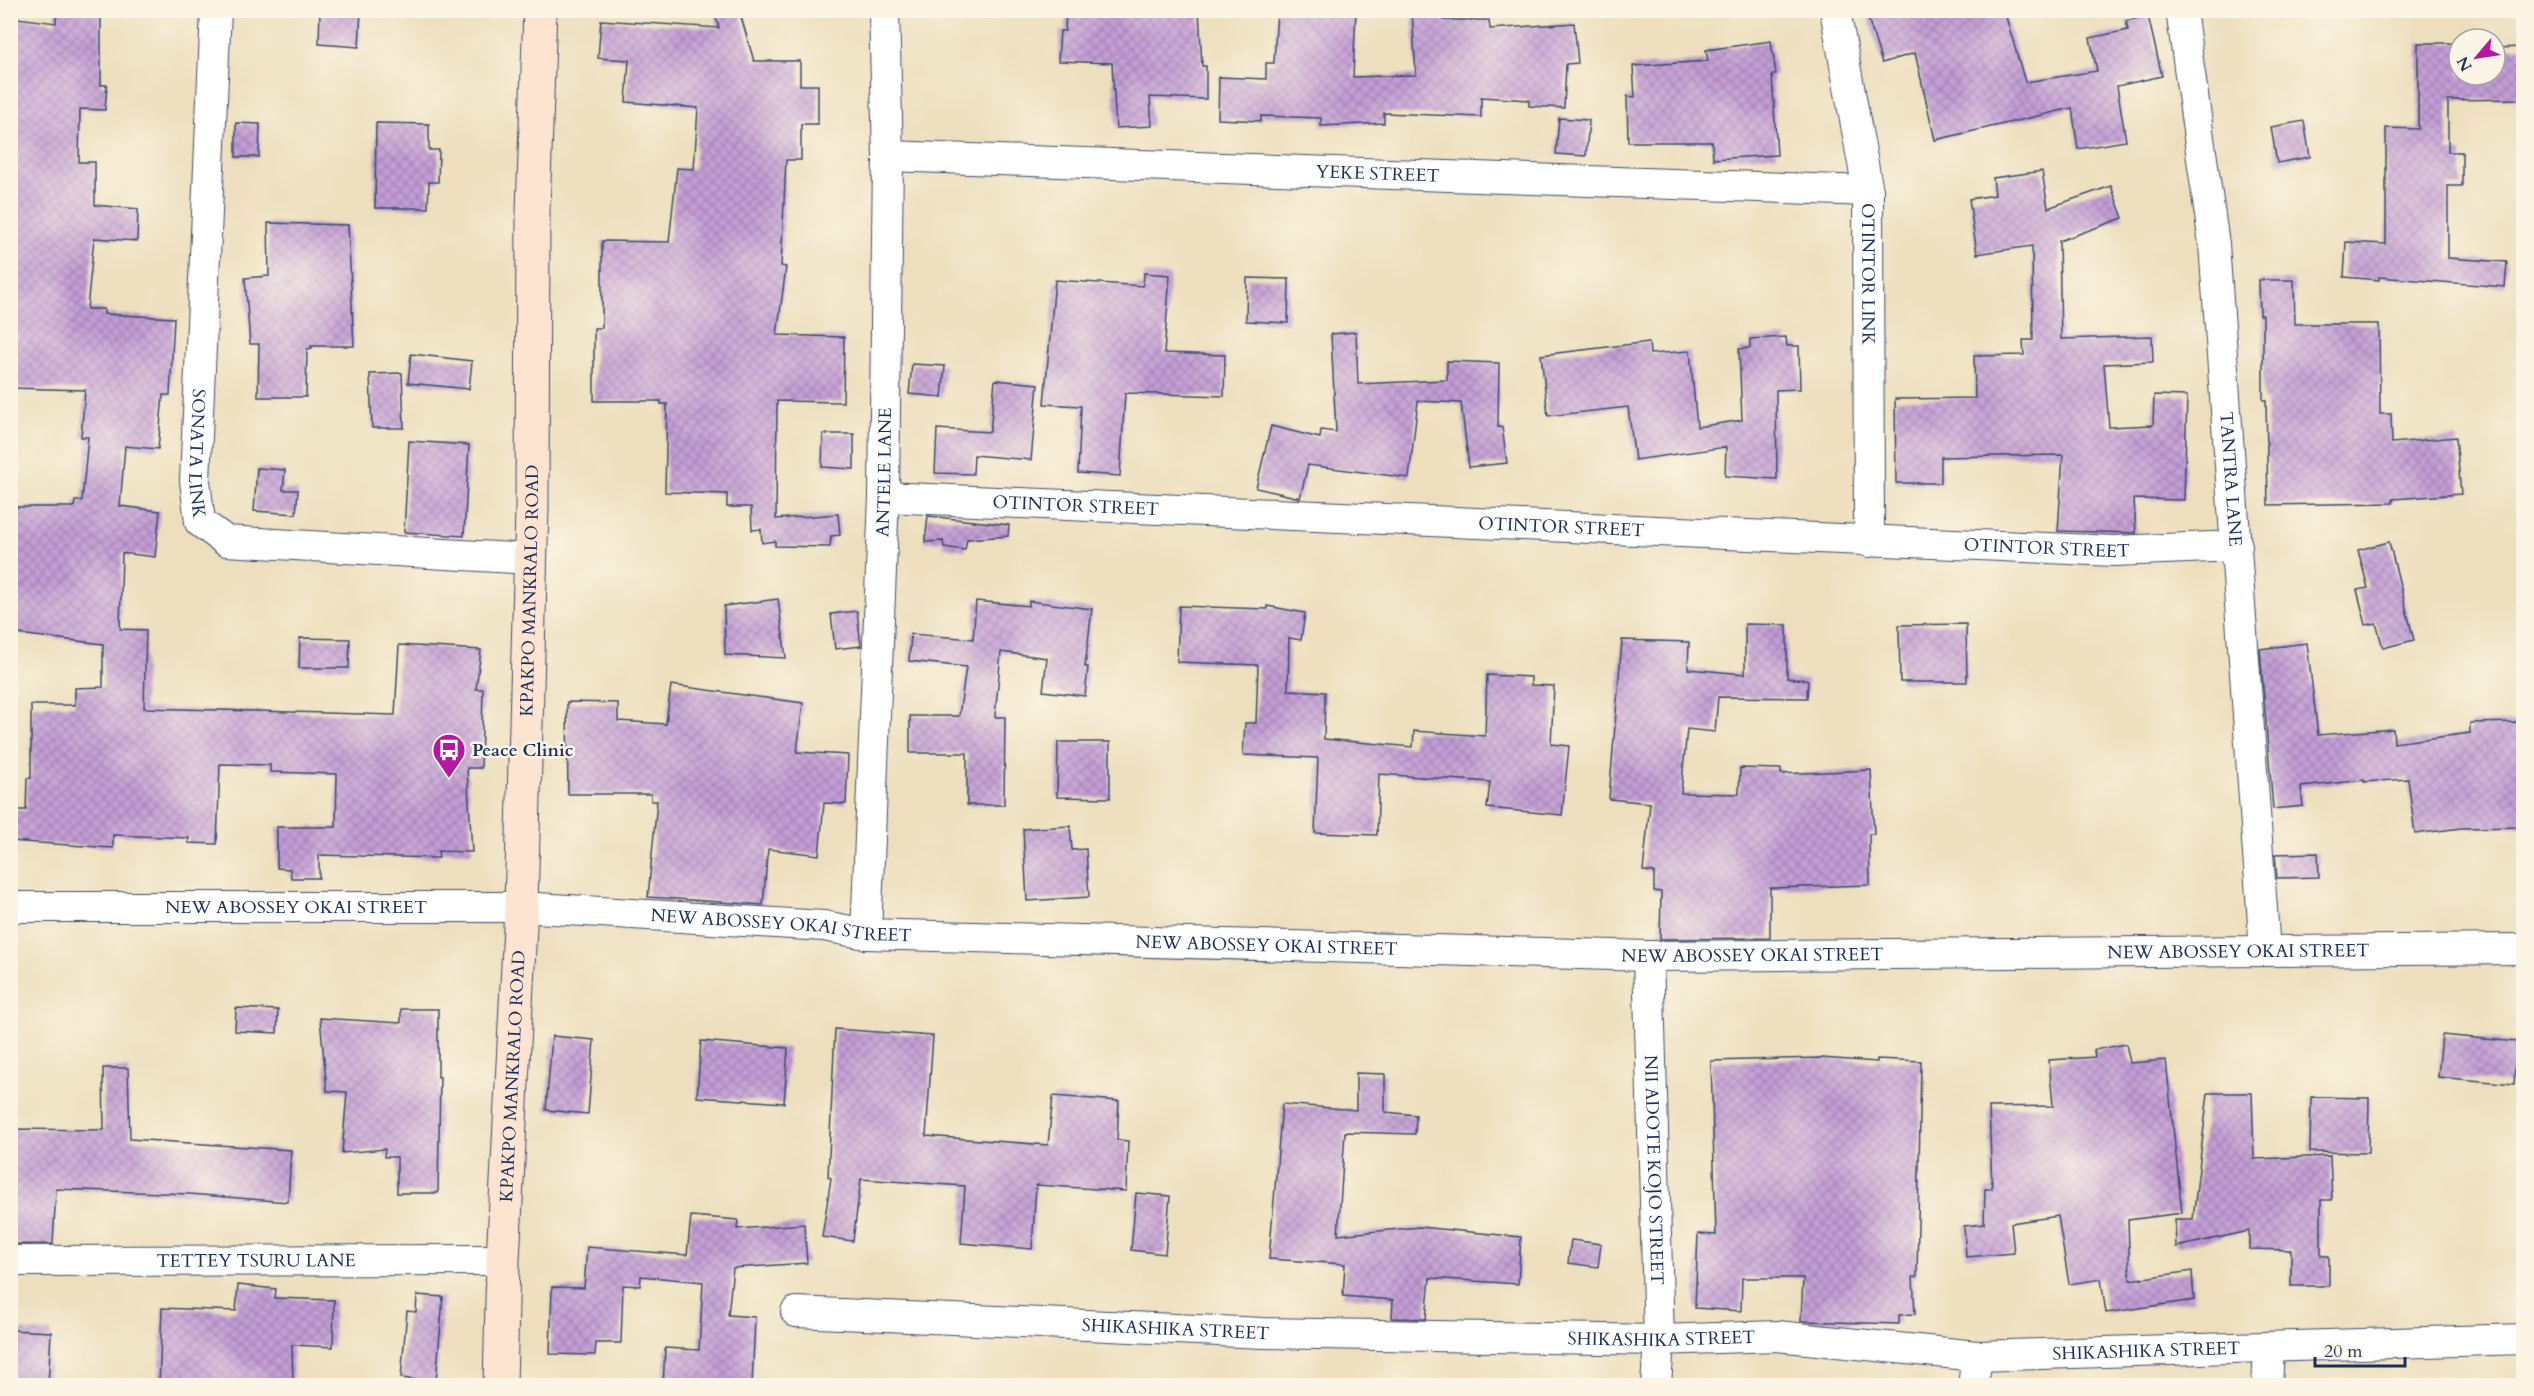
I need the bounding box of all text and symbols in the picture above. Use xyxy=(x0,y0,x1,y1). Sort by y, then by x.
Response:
north arrow xyxy=(2447,27,2507,87)
text: N xyxy=(2452,52,2478,75)
street label: YEKE STREET xyxy=(1315,159,1440,189)
street label: OTINTOR LINK xyxy=(1855,203,1880,346)
street label: SONATA LINK xyxy=(182,388,211,520)
street label: ANTELE LANE xyxy=(870,407,898,538)
street label: TANTRA LANE xyxy=(2213,411,2248,547)
street label: KPAKPO MANKRALO ROAD xyxy=(514,465,545,717)
street label: OTINTOR STREET xyxy=(992,490,1160,522)
street label: OTINTOR STREET xyxy=(1478,511,1645,543)
street label: OTINTOR STREET xyxy=(1963,532,2131,564)
bus stop icon: Peace Clinic xyxy=(431,732,467,779)
place label: Peace Clinic xyxy=(472,738,574,763)
street label: NEW ABOSSEY OKAI STREET xyxy=(165,895,427,920)
street label: NEW ABOSSEY OKAI STREET xyxy=(650,903,912,948)
street label: NEW ABOSSEY OKAI STREET xyxy=(1135,930,1398,962)
street label: NEW ABOSSEY OKAI STREET xyxy=(2107,938,2370,965)
street label: NEW ABOSSEY OKAI STREET xyxy=(1621,942,1884,969)
street label: KPAKPO MANKRALO ROAD xyxy=(494,950,532,1203)
street label: NII ADOTE KOJO STREET xyxy=(1638,1054,1669,1285)
street label: TETTEY TSURU LANE xyxy=(156,1248,356,1274)
street label: SHIKASHIKA STREET xyxy=(1081,1313,1270,1346)
street label: SHIKASHIKA STREET xyxy=(1567,1325,1756,1353)
scale bar xyxy=(2315,1330,2405,1368)
street label: SHIKASHIKA STREET xyxy=(2052,1336,2241,1367)
text: 20 m xyxy=(2324,1339,2363,1364)

